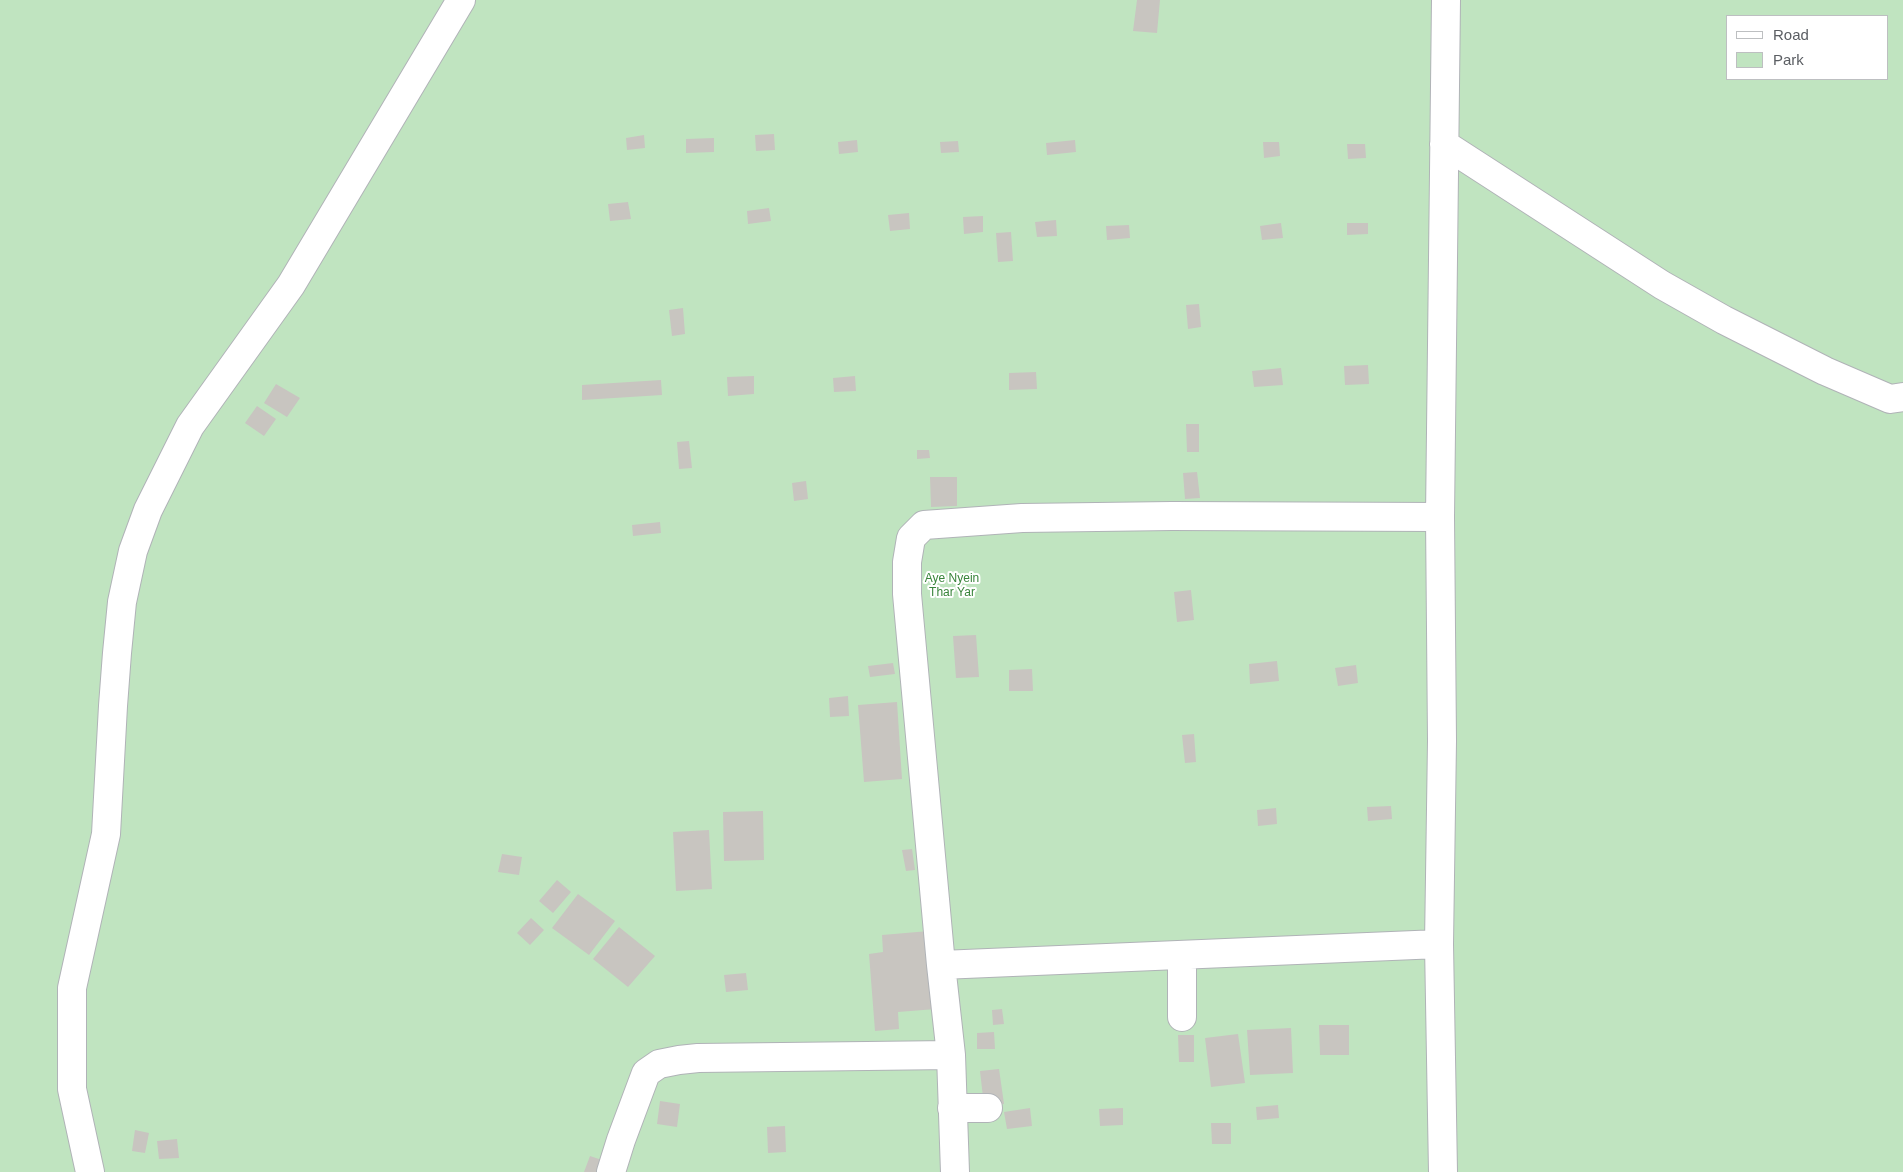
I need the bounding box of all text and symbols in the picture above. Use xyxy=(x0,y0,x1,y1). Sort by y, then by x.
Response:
legend xyxy=(1726,15,1888,80)
text: Road xyxy=(1773,26,1809,43)
text: Park xyxy=(1773,51,1804,68)
park label: Aye Nyein Thar Yar xyxy=(925,572,979,600)

